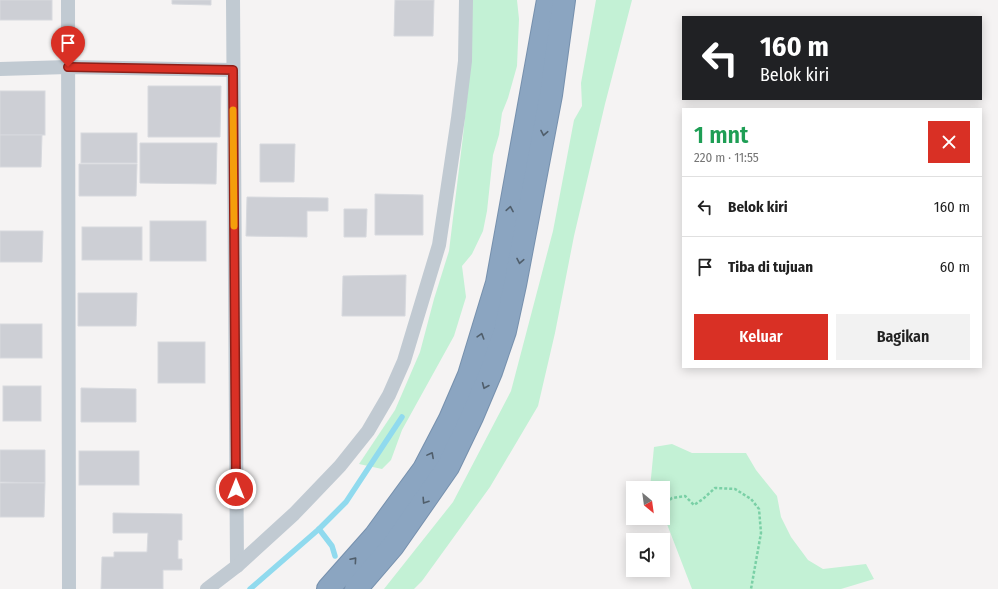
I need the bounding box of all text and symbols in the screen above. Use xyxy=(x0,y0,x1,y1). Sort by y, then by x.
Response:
pin xyxy=(51,26,85,67)
text: 160 m xyxy=(760,30,829,63)
icon: arrive xyxy=(57,32,79,54)
icon: left xyxy=(694,32,746,84)
text: Belok kiri xyxy=(760,64,829,86)
text: 1 mnt xyxy=(694,121,748,149)
button: close xyxy=(928,121,970,163)
one-way arrow xyxy=(540,130,548,136)
text: 220 m · 11:55 xyxy=(694,150,759,165)
icon: left xyxy=(694,196,716,218)
text: Belok kiri xyxy=(728,198,788,216)
text: 160 m xyxy=(934,198,970,216)
one-way arrow xyxy=(505,206,514,212)
icon: arrive xyxy=(694,256,716,278)
one-way arrow xyxy=(516,258,524,264)
text: Tiba di tujuan xyxy=(728,258,813,276)
text: 60 m xyxy=(940,258,970,276)
button: Keluar xyxy=(694,314,828,360)
button: Bagikan xyxy=(836,314,970,360)
one-way arrow xyxy=(476,333,485,340)
one-way arrow xyxy=(482,382,490,389)
one-way arrow xyxy=(426,452,434,460)
position arrow xyxy=(215,468,257,510)
north arrow xyxy=(626,481,670,525)
map controls xyxy=(626,481,670,577)
one-way arrow xyxy=(422,497,430,504)
button: sound xyxy=(626,533,670,577)
one-way arrow xyxy=(349,557,356,564)

